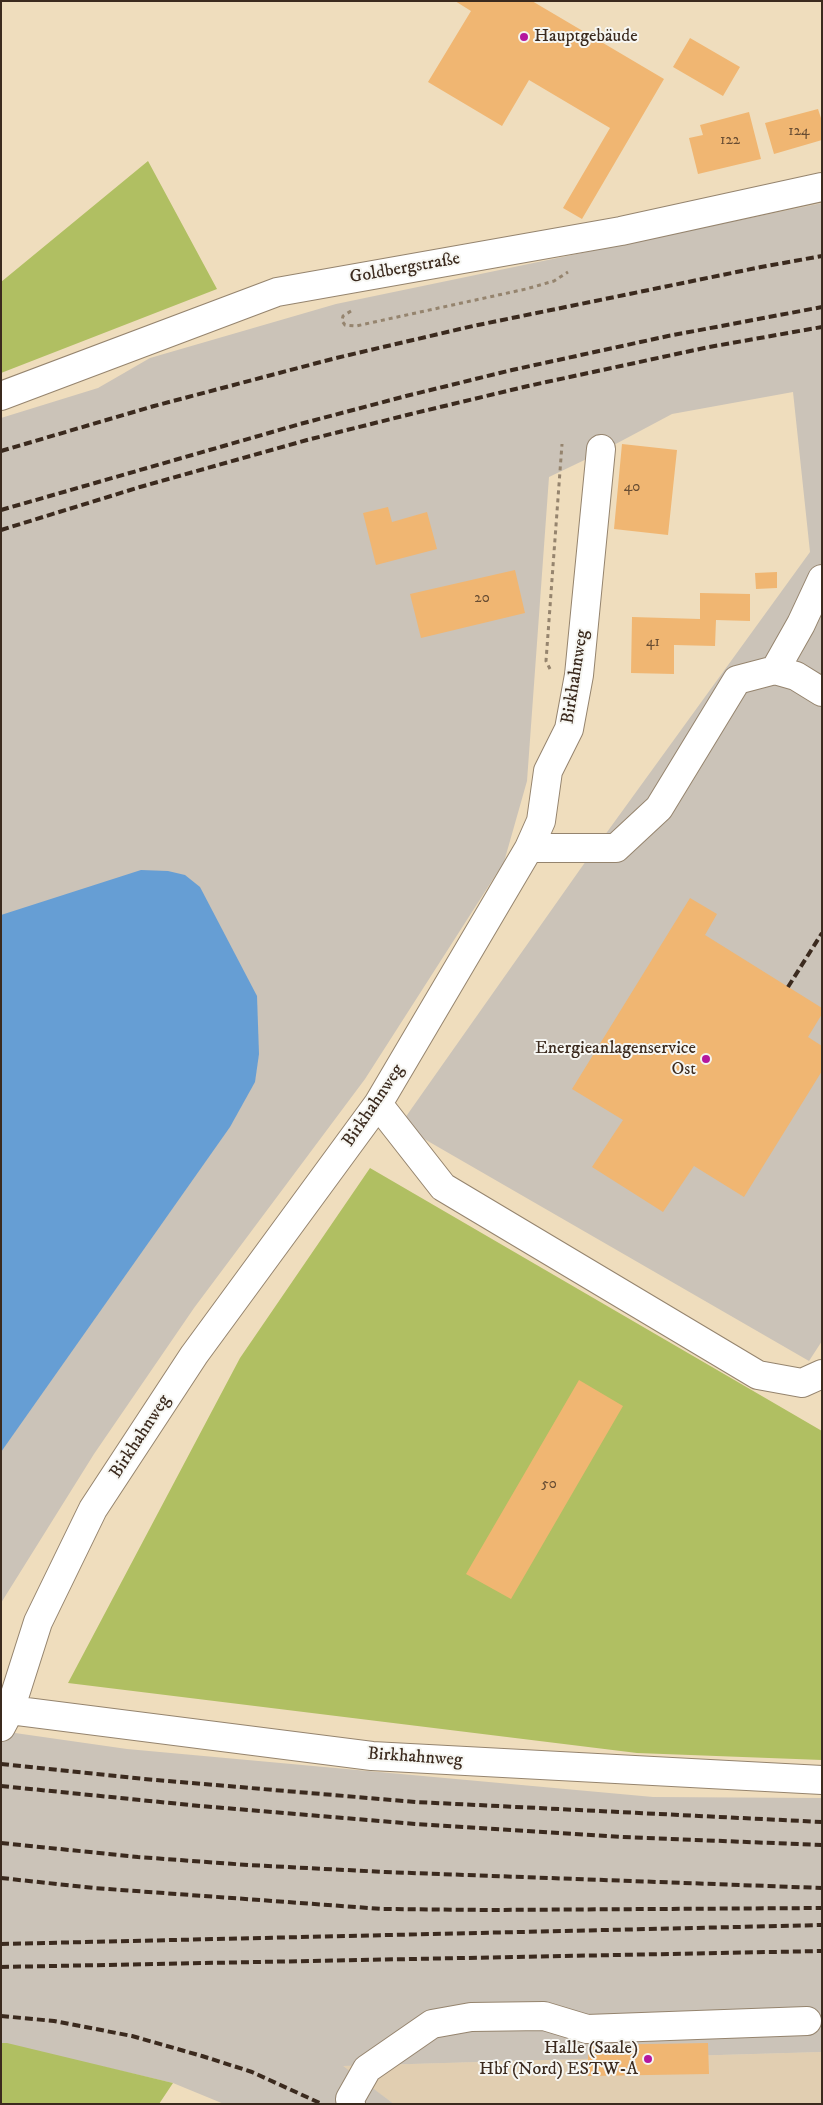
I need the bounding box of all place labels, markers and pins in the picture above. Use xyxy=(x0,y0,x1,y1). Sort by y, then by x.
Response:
place label: Hauptgebäude xyxy=(534,26,638,48)
marker: Hauptgebäude xyxy=(518,31,530,43)
place label: Energieanlagenservice Ost xyxy=(535,1038,696,1080)
marker: Energieanlagenservice Ost xyxy=(700,1053,712,1065)
place label: Halle (Saale) Hbf (Nord) ESTW-A xyxy=(479,2038,638,2080)
marker: Halle (Saale) Hbf (Nord) ESTW-A xyxy=(642,2053,654,2065)

